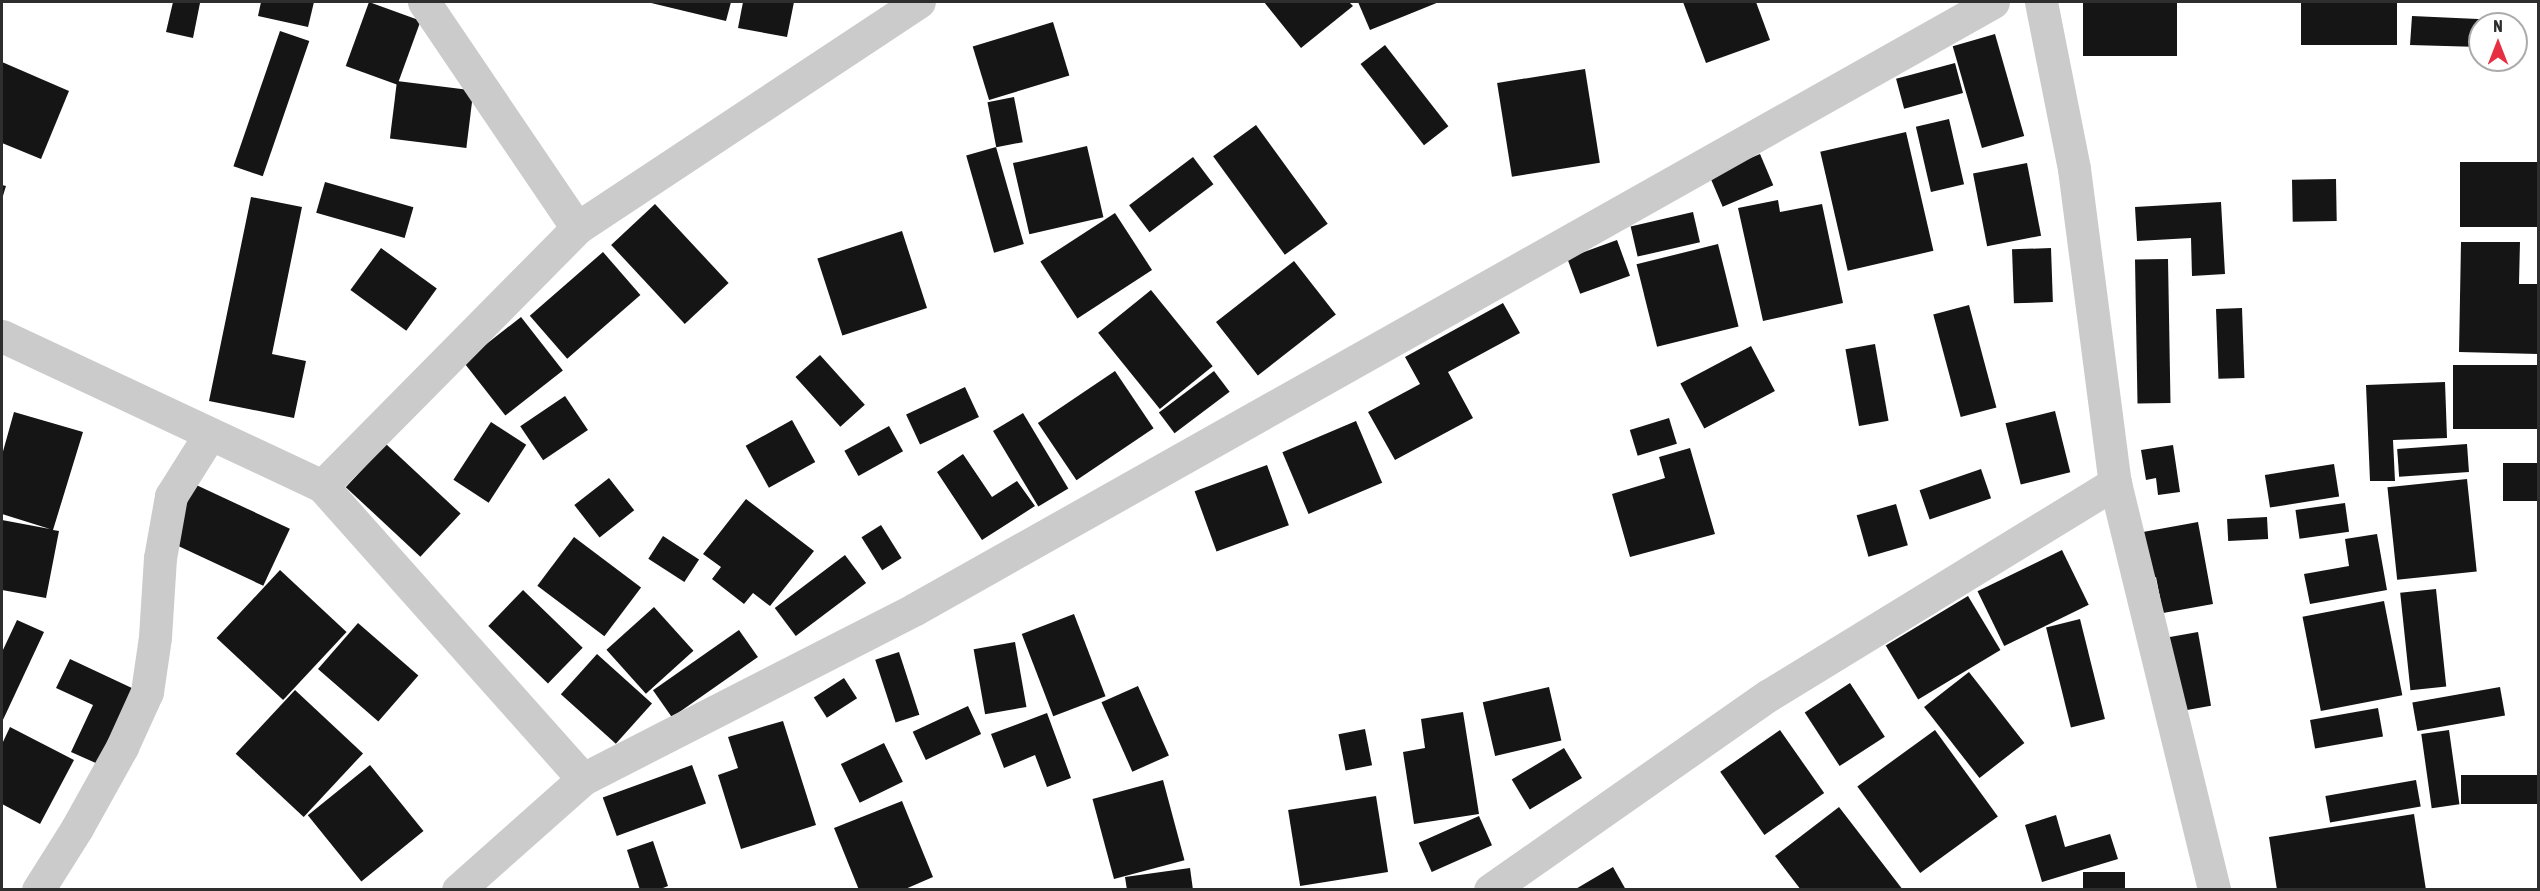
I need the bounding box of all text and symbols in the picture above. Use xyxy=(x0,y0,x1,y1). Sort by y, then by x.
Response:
north arrow xyxy=(2468,12,2528,72)
text: N xyxy=(2493,17,2503,35)

